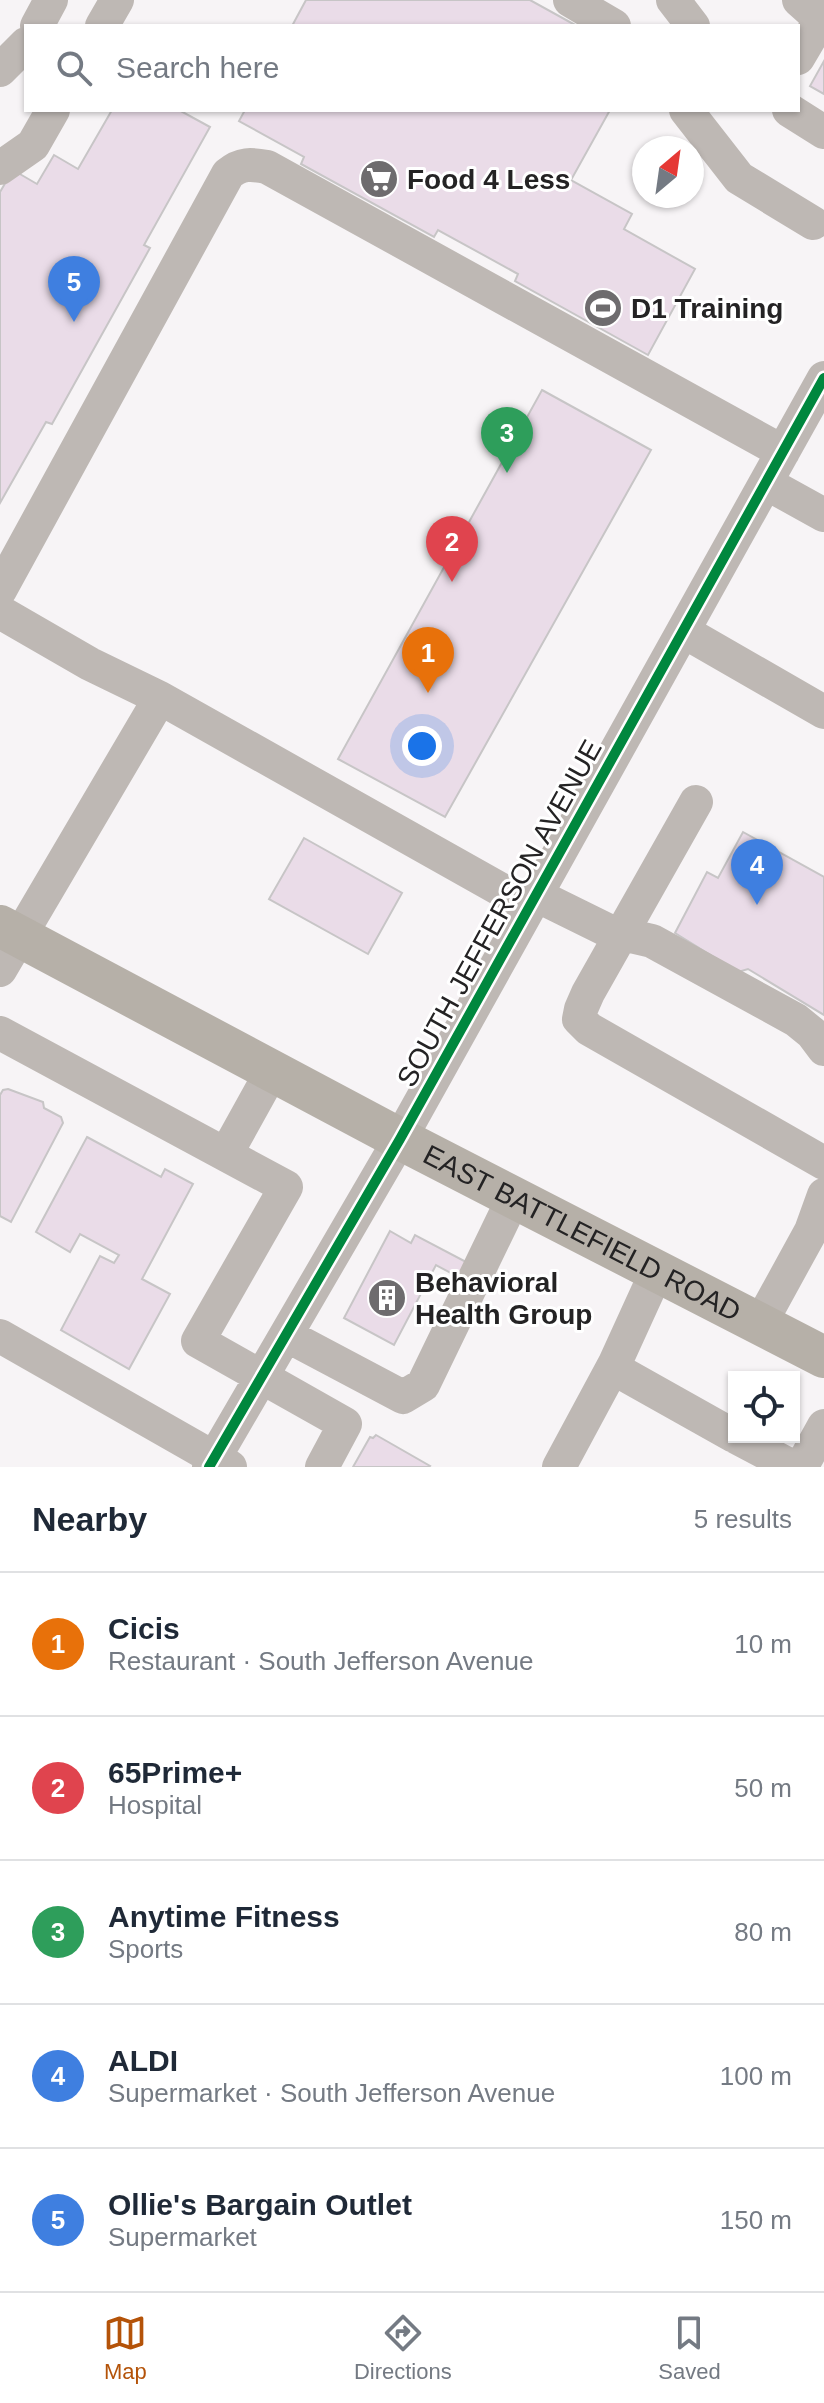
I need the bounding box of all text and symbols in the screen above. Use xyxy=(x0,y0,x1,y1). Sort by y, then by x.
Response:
search box xyxy=(24,24,800,112)
icon: search xyxy=(52,46,96,90)
text: Search here xyxy=(116,51,279,84)
north arrow xyxy=(632,136,704,208)
supermarket icon: Food 4 Less xyxy=(358,158,400,200)
place label: Food 4 Less xyxy=(407,164,570,195)
pin: 5 xyxy=(48,256,100,322)
sports icon: D1 Training xyxy=(582,287,624,329)
place label: D1 Training xyxy=(631,293,783,324)
pin: 3 xyxy=(481,407,533,473)
pin: 2 xyxy=(426,516,478,582)
pin: 1 xyxy=(402,627,454,693)
your location xyxy=(402,726,442,766)
street label: SOUTH JEFFERSON AVENUE xyxy=(391,735,608,1092)
pin: 4 xyxy=(731,839,783,905)
street label: EAST BATTLEFIELD ROAD xyxy=(418,1139,746,1327)
place label: Behavioral Health Group xyxy=(415,1267,592,1330)
building icon: Behavioral Health Group xyxy=(366,1277,408,1319)
map controls xyxy=(728,1371,800,1443)
button: locate xyxy=(728,1371,800,1443)
text: Nearby xyxy=(32,1500,147,1538)
text: 5 results xyxy=(694,1504,792,1534)
text: Cicis xyxy=(108,1612,180,1645)
text: 1 xyxy=(51,1629,65,1659)
text: 10 m xyxy=(734,1629,792,1659)
text: Restaurant · South Jefferson Avenue xyxy=(108,1646,533,1676)
text: 65Prime+ xyxy=(108,1756,242,1789)
text: 2 xyxy=(51,1773,65,1803)
text: 50 m xyxy=(734,1773,792,1803)
text: Hospital xyxy=(108,1790,202,1820)
text: Anytime Fitness xyxy=(108,1900,340,1933)
text: 3 xyxy=(51,1917,65,1947)
text: 80 m xyxy=(734,1917,792,1947)
text: Sports xyxy=(108,1934,183,1964)
text: ALDI xyxy=(108,2044,178,2077)
text: 4 xyxy=(51,2061,65,2091)
text: 100 m xyxy=(720,2061,792,2091)
text: Supermarket · South Jefferson Avenue xyxy=(108,2078,555,2108)
text: Ollie's Bargain Outlet xyxy=(108,2188,412,2221)
text: 5 xyxy=(51,2205,65,2235)
text: 150 m xyxy=(720,2205,792,2235)
text: Supermarket xyxy=(108,2222,257,2252)
tab: Map xyxy=(103,2311,147,2385)
tab: Directions xyxy=(354,2311,452,2385)
tab: Saved xyxy=(658,2311,721,2385)

